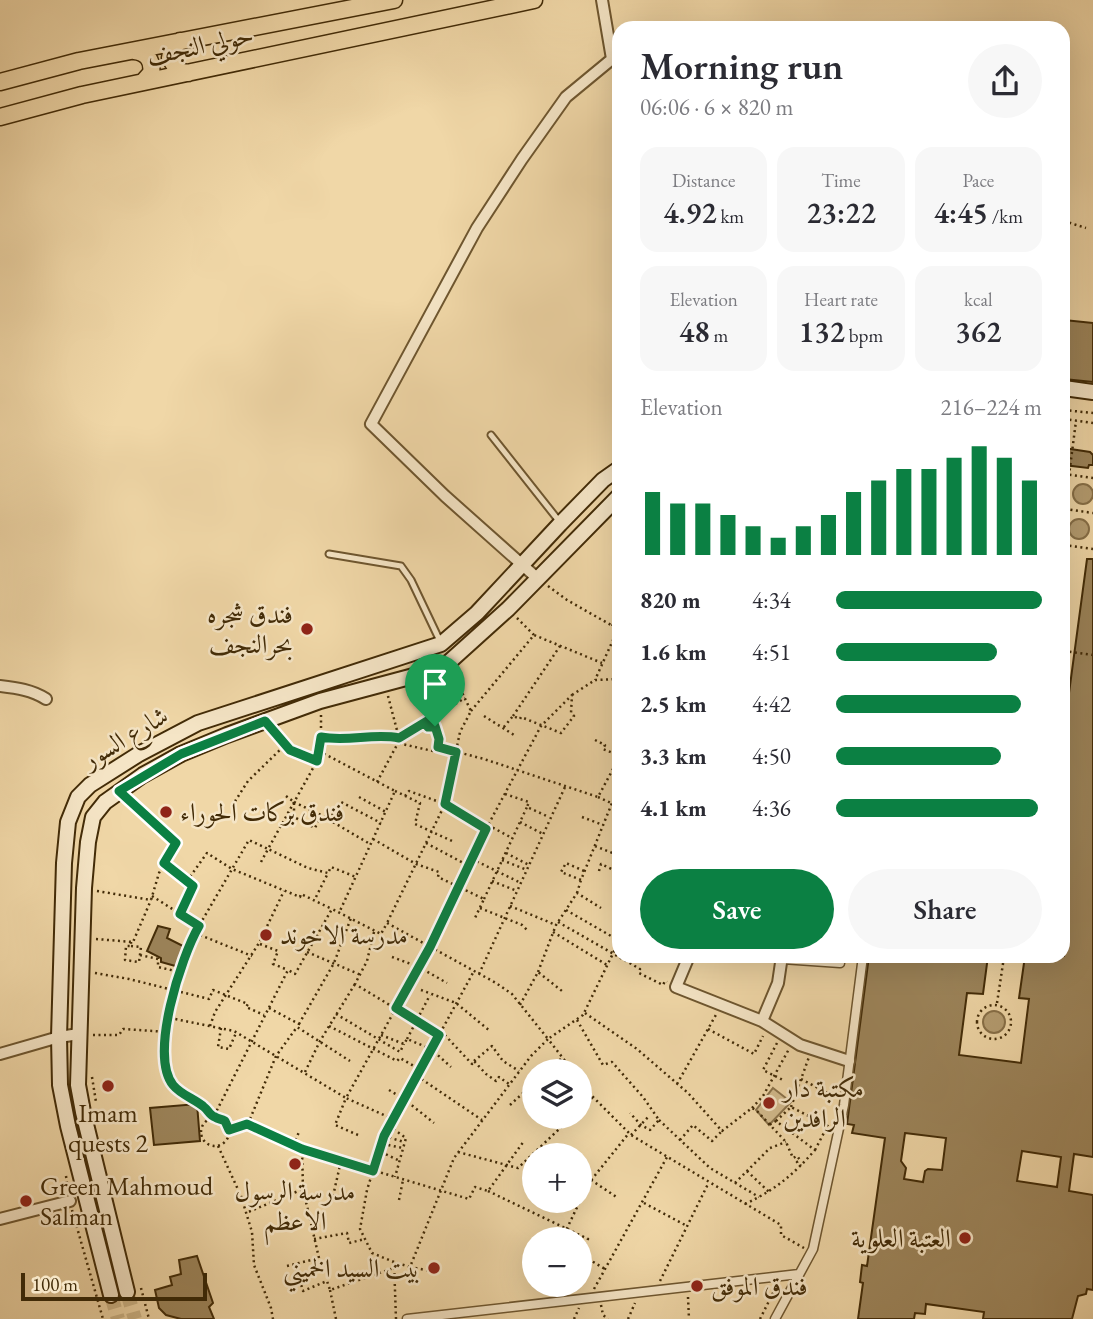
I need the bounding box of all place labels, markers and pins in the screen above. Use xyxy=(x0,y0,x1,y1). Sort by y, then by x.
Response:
place label: فندق شجره بحرالنجف xyxy=(207,597,293,661)
marker: فندق شجره بحرالنجف xyxy=(299,621,315,637)
pin xyxy=(405,654,465,726)
place label: فندق بركات الحوراء xyxy=(180,795,344,829)
marker: فندق بركات الحوراء xyxy=(158,804,174,820)
place label: مدرسة الاخوند xyxy=(280,918,408,952)
marker: مدرسة الاخوند xyxy=(258,927,274,943)
place label: مكتبة دار الرافدين xyxy=(780,1071,864,1135)
marker: Imam quests 2 xyxy=(100,1078,116,1094)
marker: مكتبة دار الرافدين xyxy=(761,1095,777,1111)
place label: Imam quests 2 xyxy=(68,1096,149,1160)
marker: مدرسة الرسول الاعظم xyxy=(287,1156,303,1172)
place label: Green Mahmoud Salman xyxy=(40,1169,214,1233)
place label: مدرسة الرسول الاعظم xyxy=(235,1174,355,1246)
marker: Green Mahmoud Salman xyxy=(18,1193,34,1209)
place label: العتبة العلوية xyxy=(851,1221,951,1255)
marker: العتبة العلوية xyxy=(957,1230,973,1246)
place label: بيت السيد الخميني xyxy=(283,1251,420,1292)
marker: بيت السيد الخميني xyxy=(426,1260,442,1276)
place label: فندق الموفق xyxy=(711,1269,808,1303)
marker: فندق الموفق xyxy=(689,1278,705,1294)

